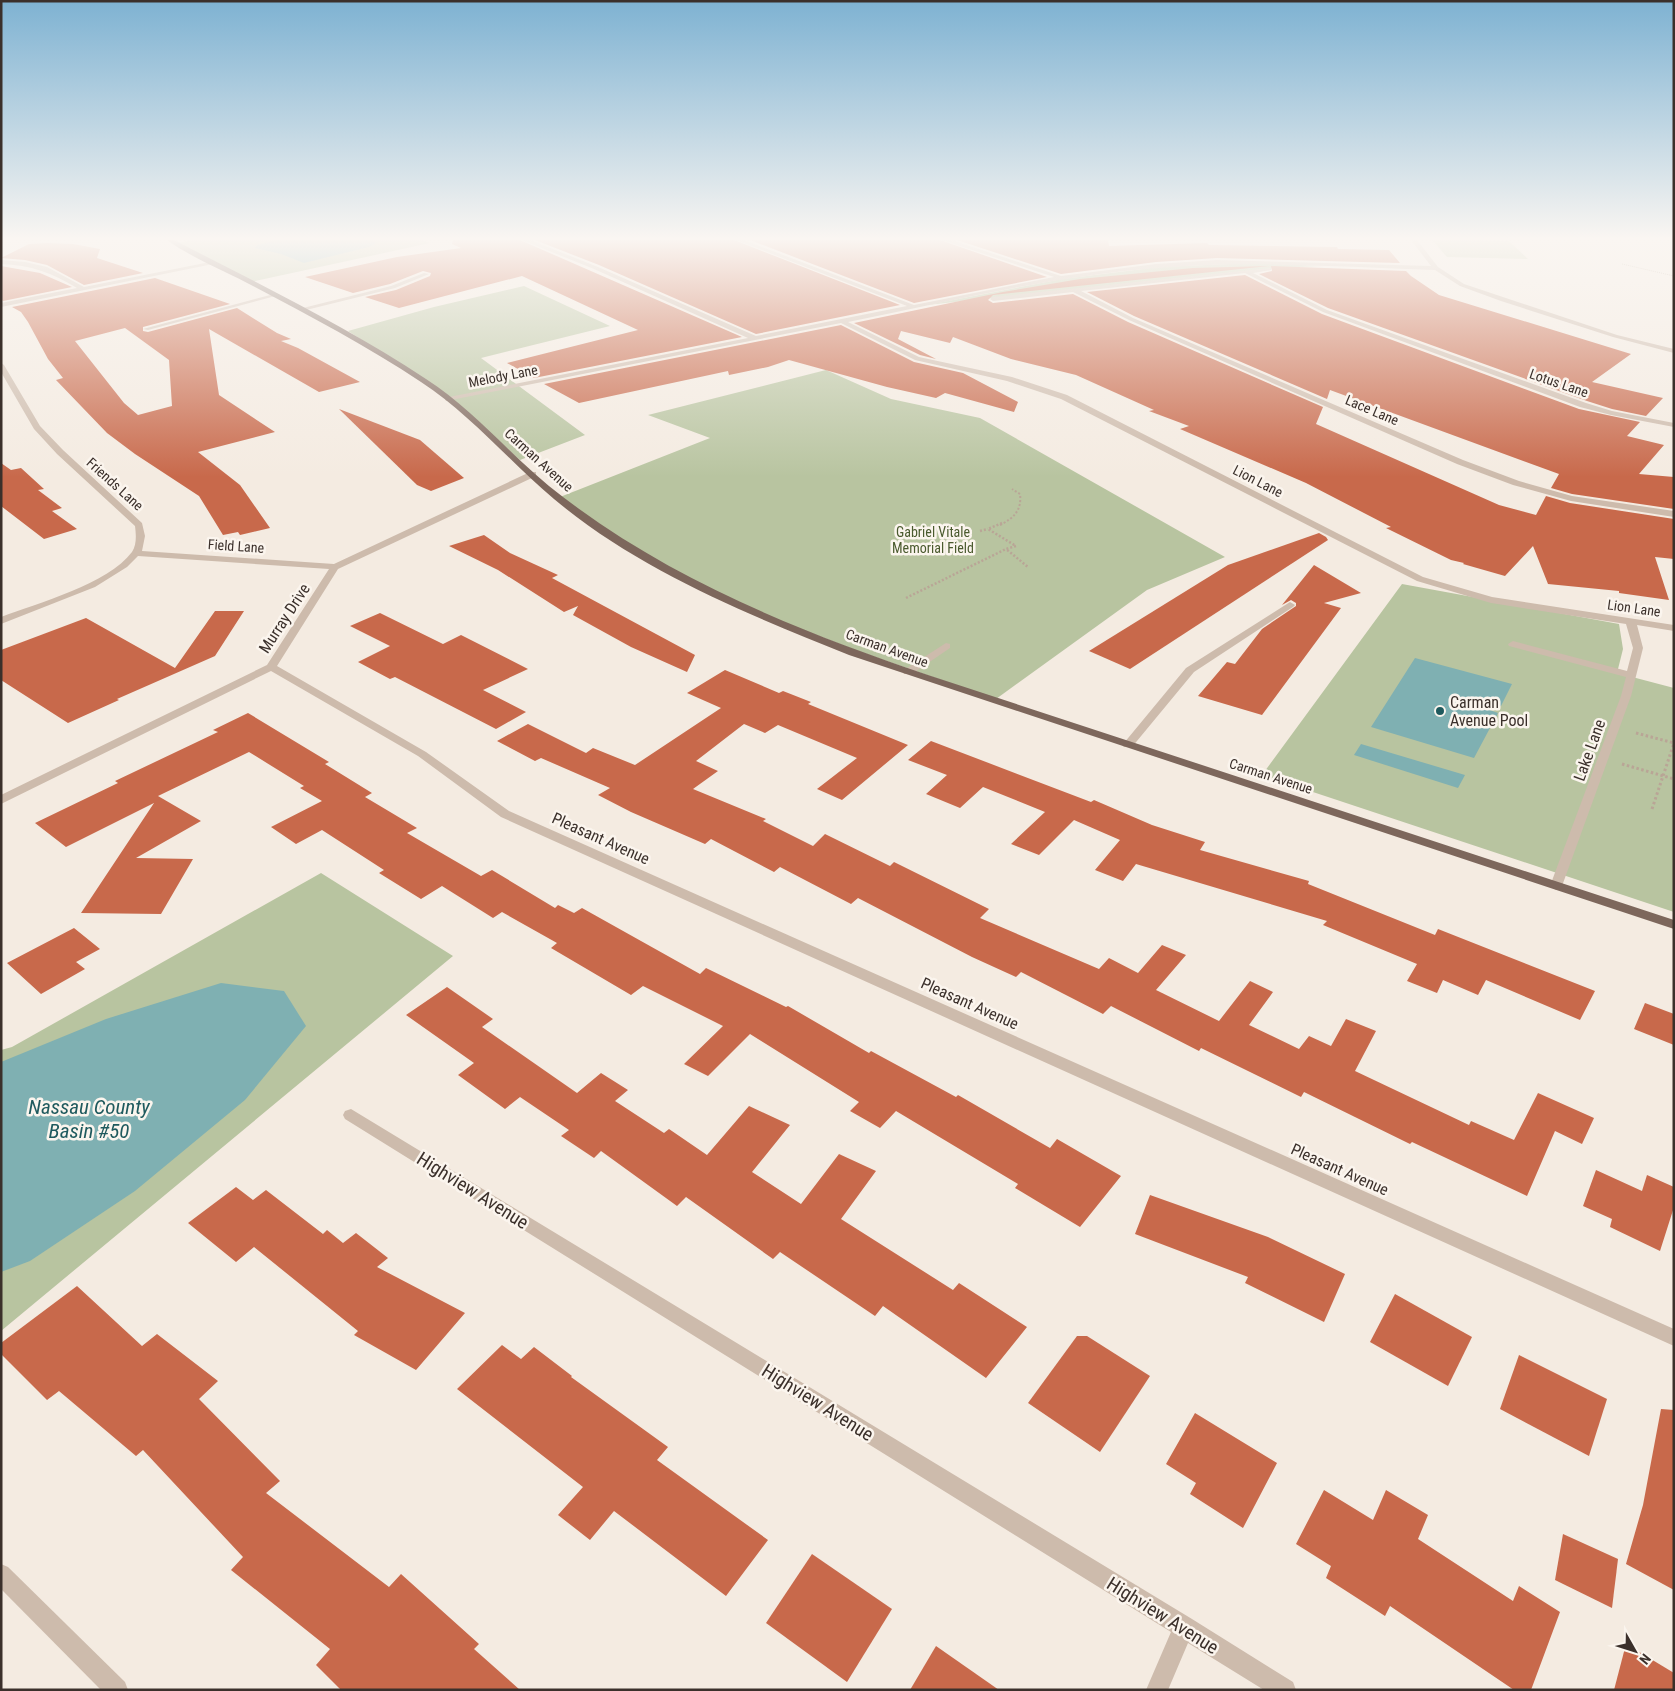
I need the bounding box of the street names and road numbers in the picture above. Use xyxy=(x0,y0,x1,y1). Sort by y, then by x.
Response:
street label: Melody Lane xyxy=(467,361,539,391)
street label: Lotus Lane xyxy=(1528,366,1591,401)
street label: Lace Lane xyxy=(1343,392,1401,429)
street label: Carman Avenue xyxy=(502,425,577,495)
street label: Friends Lane xyxy=(83,454,147,514)
street label: Lion Lane xyxy=(1230,462,1286,500)
street label: Field Lane xyxy=(207,536,265,556)
street label: Murray Drive xyxy=(255,580,314,657)
street label: Lion Lane xyxy=(1606,596,1662,620)
street label: Carman Avenue xyxy=(844,626,931,670)
street label: Lake Lane xyxy=(1570,717,1609,784)
street label: Carman Avenue xyxy=(1227,755,1315,797)
street label: Pleasant Avenue xyxy=(549,808,653,868)
street label: Pleasant Avenue xyxy=(918,973,1022,1033)
street label: Pleasant Avenue xyxy=(1288,1139,1392,1199)
street label: Highview Avenue xyxy=(413,1147,533,1234)
street label: Highview Avenue xyxy=(758,1359,878,1446)
street label: Highview Avenue xyxy=(1103,1572,1223,1659)

